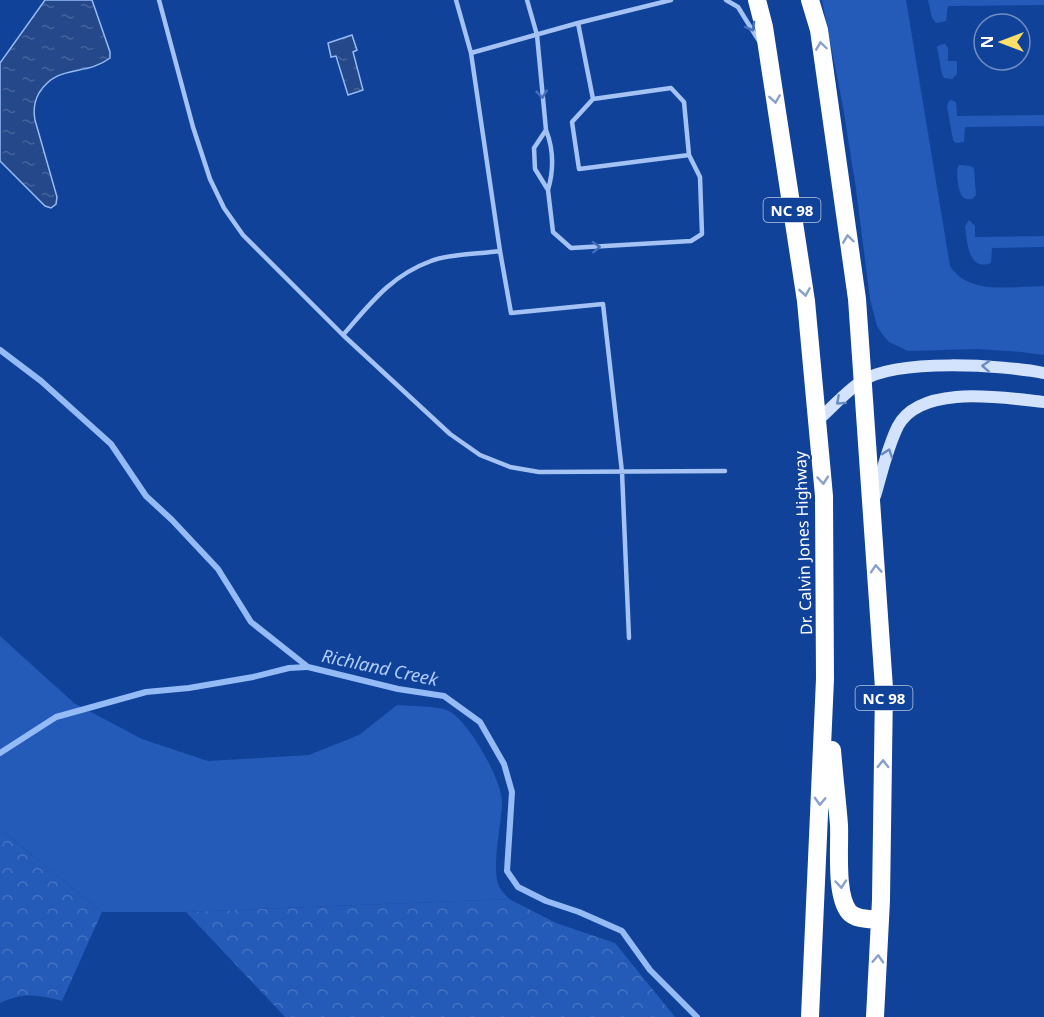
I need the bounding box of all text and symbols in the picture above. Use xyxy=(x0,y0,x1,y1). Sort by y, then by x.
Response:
north arrow xyxy=(972,12,1032,72)
one-way arrow xyxy=(744,21,755,31)
text: N xyxy=(976,35,998,49)
one-way arrow xyxy=(815,41,827,50)
one-way arrow xyxy=(535,89,548,98)
one-way arrow xyxy=(769,94,781,103)
road number: NC 98 xyxy=(764,198,820,222)
one-way arrow xyxy=(843,234,855,243)
one-way arrow xyxy=(591,240,600,253)
one-way arrow xyxy=(798,287,810,296)
one-way arrow xyxy=(982,360,991,373)
one-way arrow xyxy=(836,394,847,405)
one-way arrow xyxy=(880,448,893,458)
street label: Dr. Calvin Jones Highway xyxy=(789,450,817,635)
one-way arrow xyxy=(816,475,829,484)
one-way arrow xyxy=(869,564,882,573)
water label: Richland Creek xyxy=(320,643,441,691)
road number: NC 98 xyxy=(856,686,912,710)
one-way arrow xyxy=(877,759,889,768)
one-way arrow xyxy=(814,796,827,805)
one-way arrow xyxy=(834,880,847,889)
one-way arrow xyxy=(872,954,885,963)

